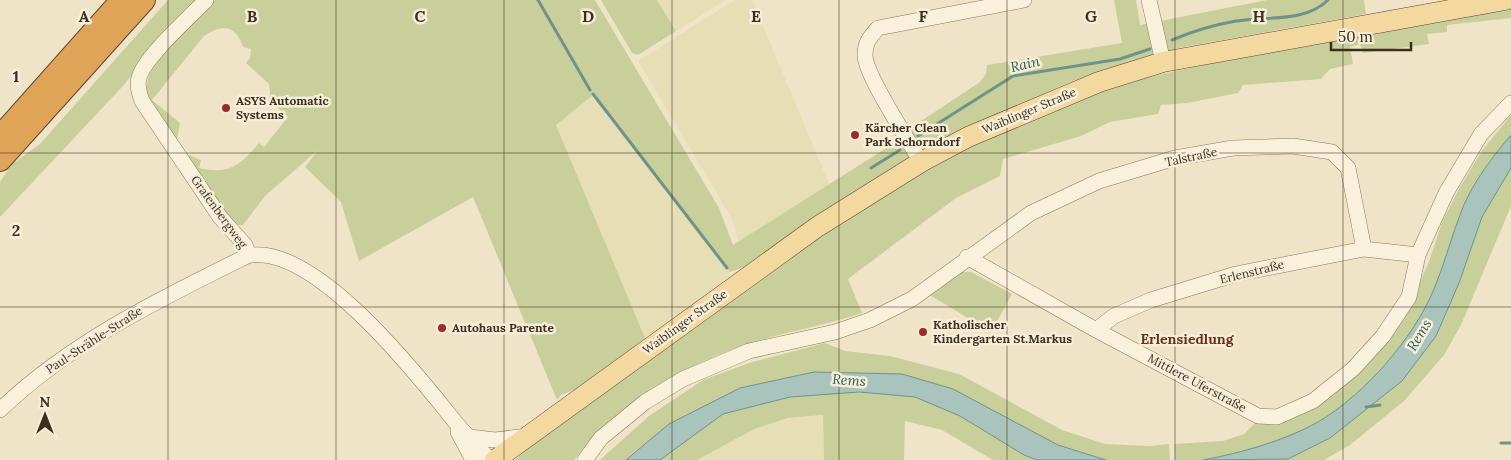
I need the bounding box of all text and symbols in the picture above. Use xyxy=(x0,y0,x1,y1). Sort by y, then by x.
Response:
text: A xyxy=(79,6,90,26)
text: B xyxy=(247,6,258,26)
text: C xyxy=(414,6,426,26)
text: D xyxy=(582,6,594,26)
text: E xyxy=(751,6,761,26)
text: F xyxy=(918,6,928,26)
text: G xyxy=(1085,6,1097,26)
text: H xyxy=(1253,6,1266,26)
scale bar xyxy=(1331,20,1411,52)
text: 50 m xyxy=(1338,27,1373,46)
water label: Rain xyxy=(1009,52,1042,76)
text: 1 xyxy=(13,66,19,86)
street label: Waiblinger Straße xyxy=(979,84,1079,137)
place label: ASYS Automatic Systems xyxy=(236,93,329,122)
marker: ASYS Automatic Systems xyxy=(220,102,232,114)
place label: Kärcher Clean Park Schorndorf xyxy=(865,120,962,149)
marker: Kärcher Clean Park Schorndorf xyxy=(849,129,861,141)
street label: Talstraße xyxy=(1163,144,1219,169)
street label: Grafenbergweg xyxy=(188,172,251,251)
text: 2 xyxy=(12,220,20,240)
street label: Erlenstraße xyxy=(1218,256,1286,287)
street label: Waiblinger Straße xyxy=(640,286,730,357)
street label: Paul-Strähle-Straße xyxy=(43,302,145,376)
water label: Rems xyxy=(1403,316,1435,354)
place label: Katholischer Kindergarten St.Markus xyxy=(933,317,1072,346)
place label: Autohaus Parente xyxy=(452,320,554,335)
marker: Autohaus Parente xyxy=(436,322,448,334)
marker: Katholischer Kindergarten St.Markus xyxy=(917,326,929,338)
district label: Erlensiedlung xyxy=(1140,330,1235,348)
street label: Mittlere Uferstraße xyxy=(1145,350,1249,415)
water label: Rems xyxy=(832,370,866,390)
north arrow xyxy=(20,390,70,440)
text: N xyxy=(40,393,51,411)

